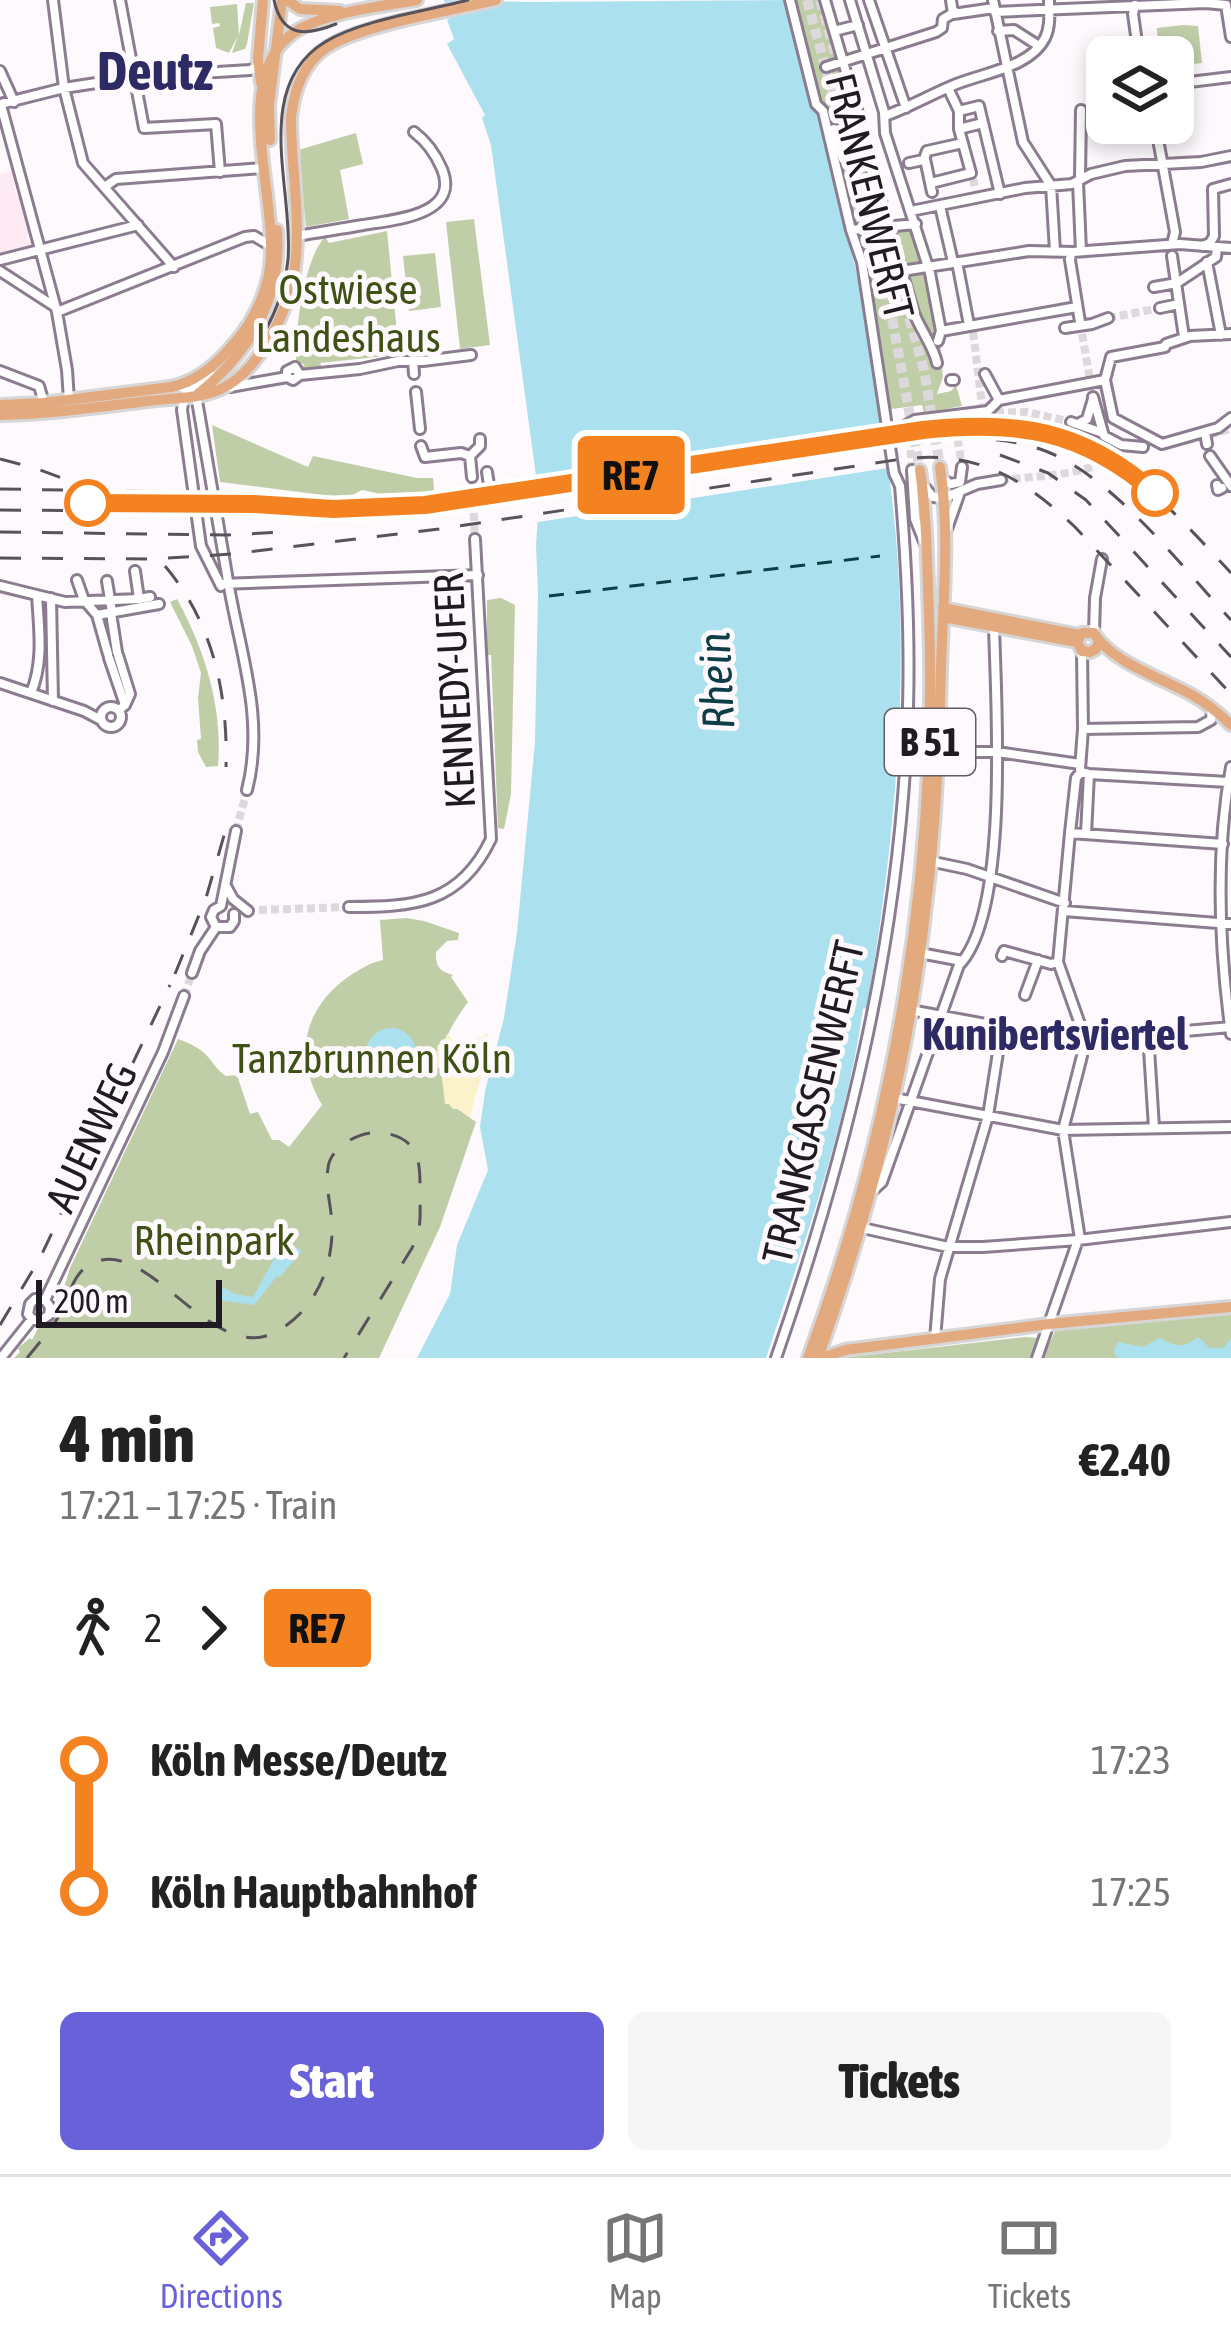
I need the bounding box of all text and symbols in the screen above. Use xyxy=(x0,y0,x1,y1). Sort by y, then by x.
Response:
map controls xyxy=(1086,36,1194,144)
button: layers xyxy=(1086,36,1194,144)
district label: Deutz xyxy=(97,40,213,101)
street label: FRANKENWERFT xyxy=(816,68,924,324)
park label: Ostwiese Landeshaus xyxy=(256,265,440,361)
line badge: RE7 xyxy=(562,436,700,514)
text: RE7 xyxy=(602,451,660,499)
unlabelled marker xyxy=(1133,471,1177,515)
unlabelled marker xyxy=(66,481,110,525)
street label: KENNEDY-UFER xyxy=(424,572,484,810)
water label: Rhein xyxy=(687,631,745,731)
road number: B 51 xyxy=(885,709,975,775)
street label: TRANKGASSENWERFT xyxy=(753,936,873,1268)
district label: Kunibertsviertel xyxy=(922,1008,1189,1060)
park label: Tanzbrunnen Köln xyxy=(232,1034,512,1082)
street label: AUENWEG xyxy=(36,1055,146,1219)
park label: Rheinpark xyxy=(134,1216,294,1264)
scale bar xyxy=(36,1274,222,1327)
text: 200 m xyxy=(54,1282,129,1320)
text: 4 min xyxy=(60,1400,195,1476)
text: €2.40 xyxy=(1079,1434,1171,1486)
text: 17:21 – 17:25 · Train xyxy=(60,1483,337,1527)
icon: walk xyxy=(60,1595,126,1661)
icon: forward xyxy=(180,1595,246,1661)
text: RE7 xyxy=(288,1604,347,1652)
text: 2 xyxy=(144,1606,162,1650)
text: Köln Messe/Deutz xyxy=(150,1734,447,1786)
text: 17:23 xyxy=(1091,1738,1171,1782)
text: Köln Hauptbahnhof xyxy=(150,1866,477,1918)
text: 17:25 xyxy=(1091,1870,1171,1914)
button: Start xyxy=(60,2012,604,2150)
button: Tickets xyxy=(628,2012,1171,2150)
tab: Directions xyxy=(160,2205,283,2315)
tab: Map xyxy=(602,2205,668,2315)
tab: Tickets xyxy=(988,2205,1071,2315)

